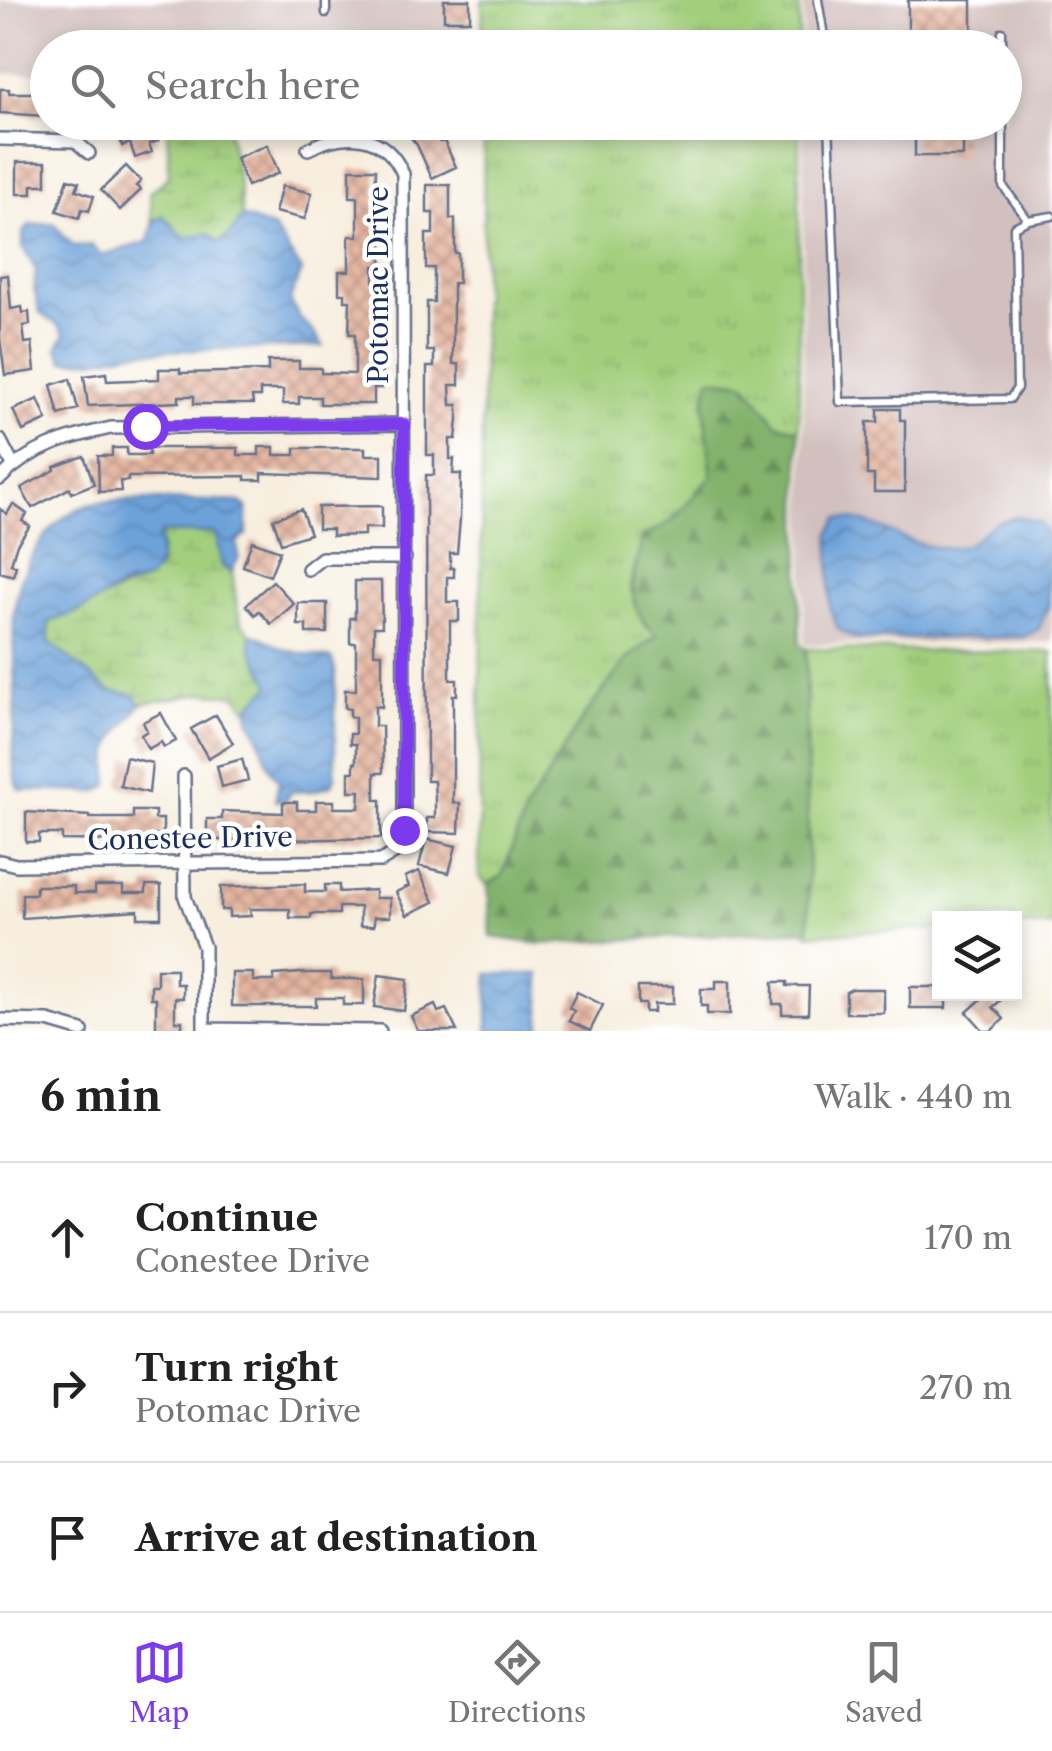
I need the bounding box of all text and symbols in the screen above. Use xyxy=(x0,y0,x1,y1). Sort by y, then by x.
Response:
search box xyxy=(30,30,1022,140)
icon: search xyxy=(65,58,120,113)
text: Search here xyxy=(145,62,360,109)
street label: Potomac Drive xyxy=(361,186,395,384)
route start xyxy=(123,404,169,450)
route end xyxy=(382,808,428,854)
street label: Conestee Drive xyxy=(87,819,293,857)
map controls xyxy=(932,911,1022,1001)
button: layers xyxy=(932,911,1022,1001)
text: 6 min xyxy=(40,1070,161,1122)
text: Walk · 440 m xyxy=(814,1077,1012,1116)
text: Continue xyxy=(135,1194,318,1241)
icon: ahead xyxy=(40,1210,95,1265)
text: 170 m xyxy=(924,1218,1012,1257)
text: Conestee Drive xyxy=(135,1241,370,1280)
text: Turn right xyxy=(135,1344,338,1391)
icon: right xyxy=(40,1360,95,1415)
text: 270 m xyxy=(919,1368,1012,1407)
text: Potomac Drive xyxy=(135,1391,361,1430)
icon: arrive xyxy=(40,1510,95,1565)
text: Arrive at destination xyxy=(135,1514,538,1561)
tab: Map xyxy=(129,1635,189,1729)
tab: Directions xyxy=(448,1635,586,1729)
tab: Saved xyxy=(845,1635,923,1729)

